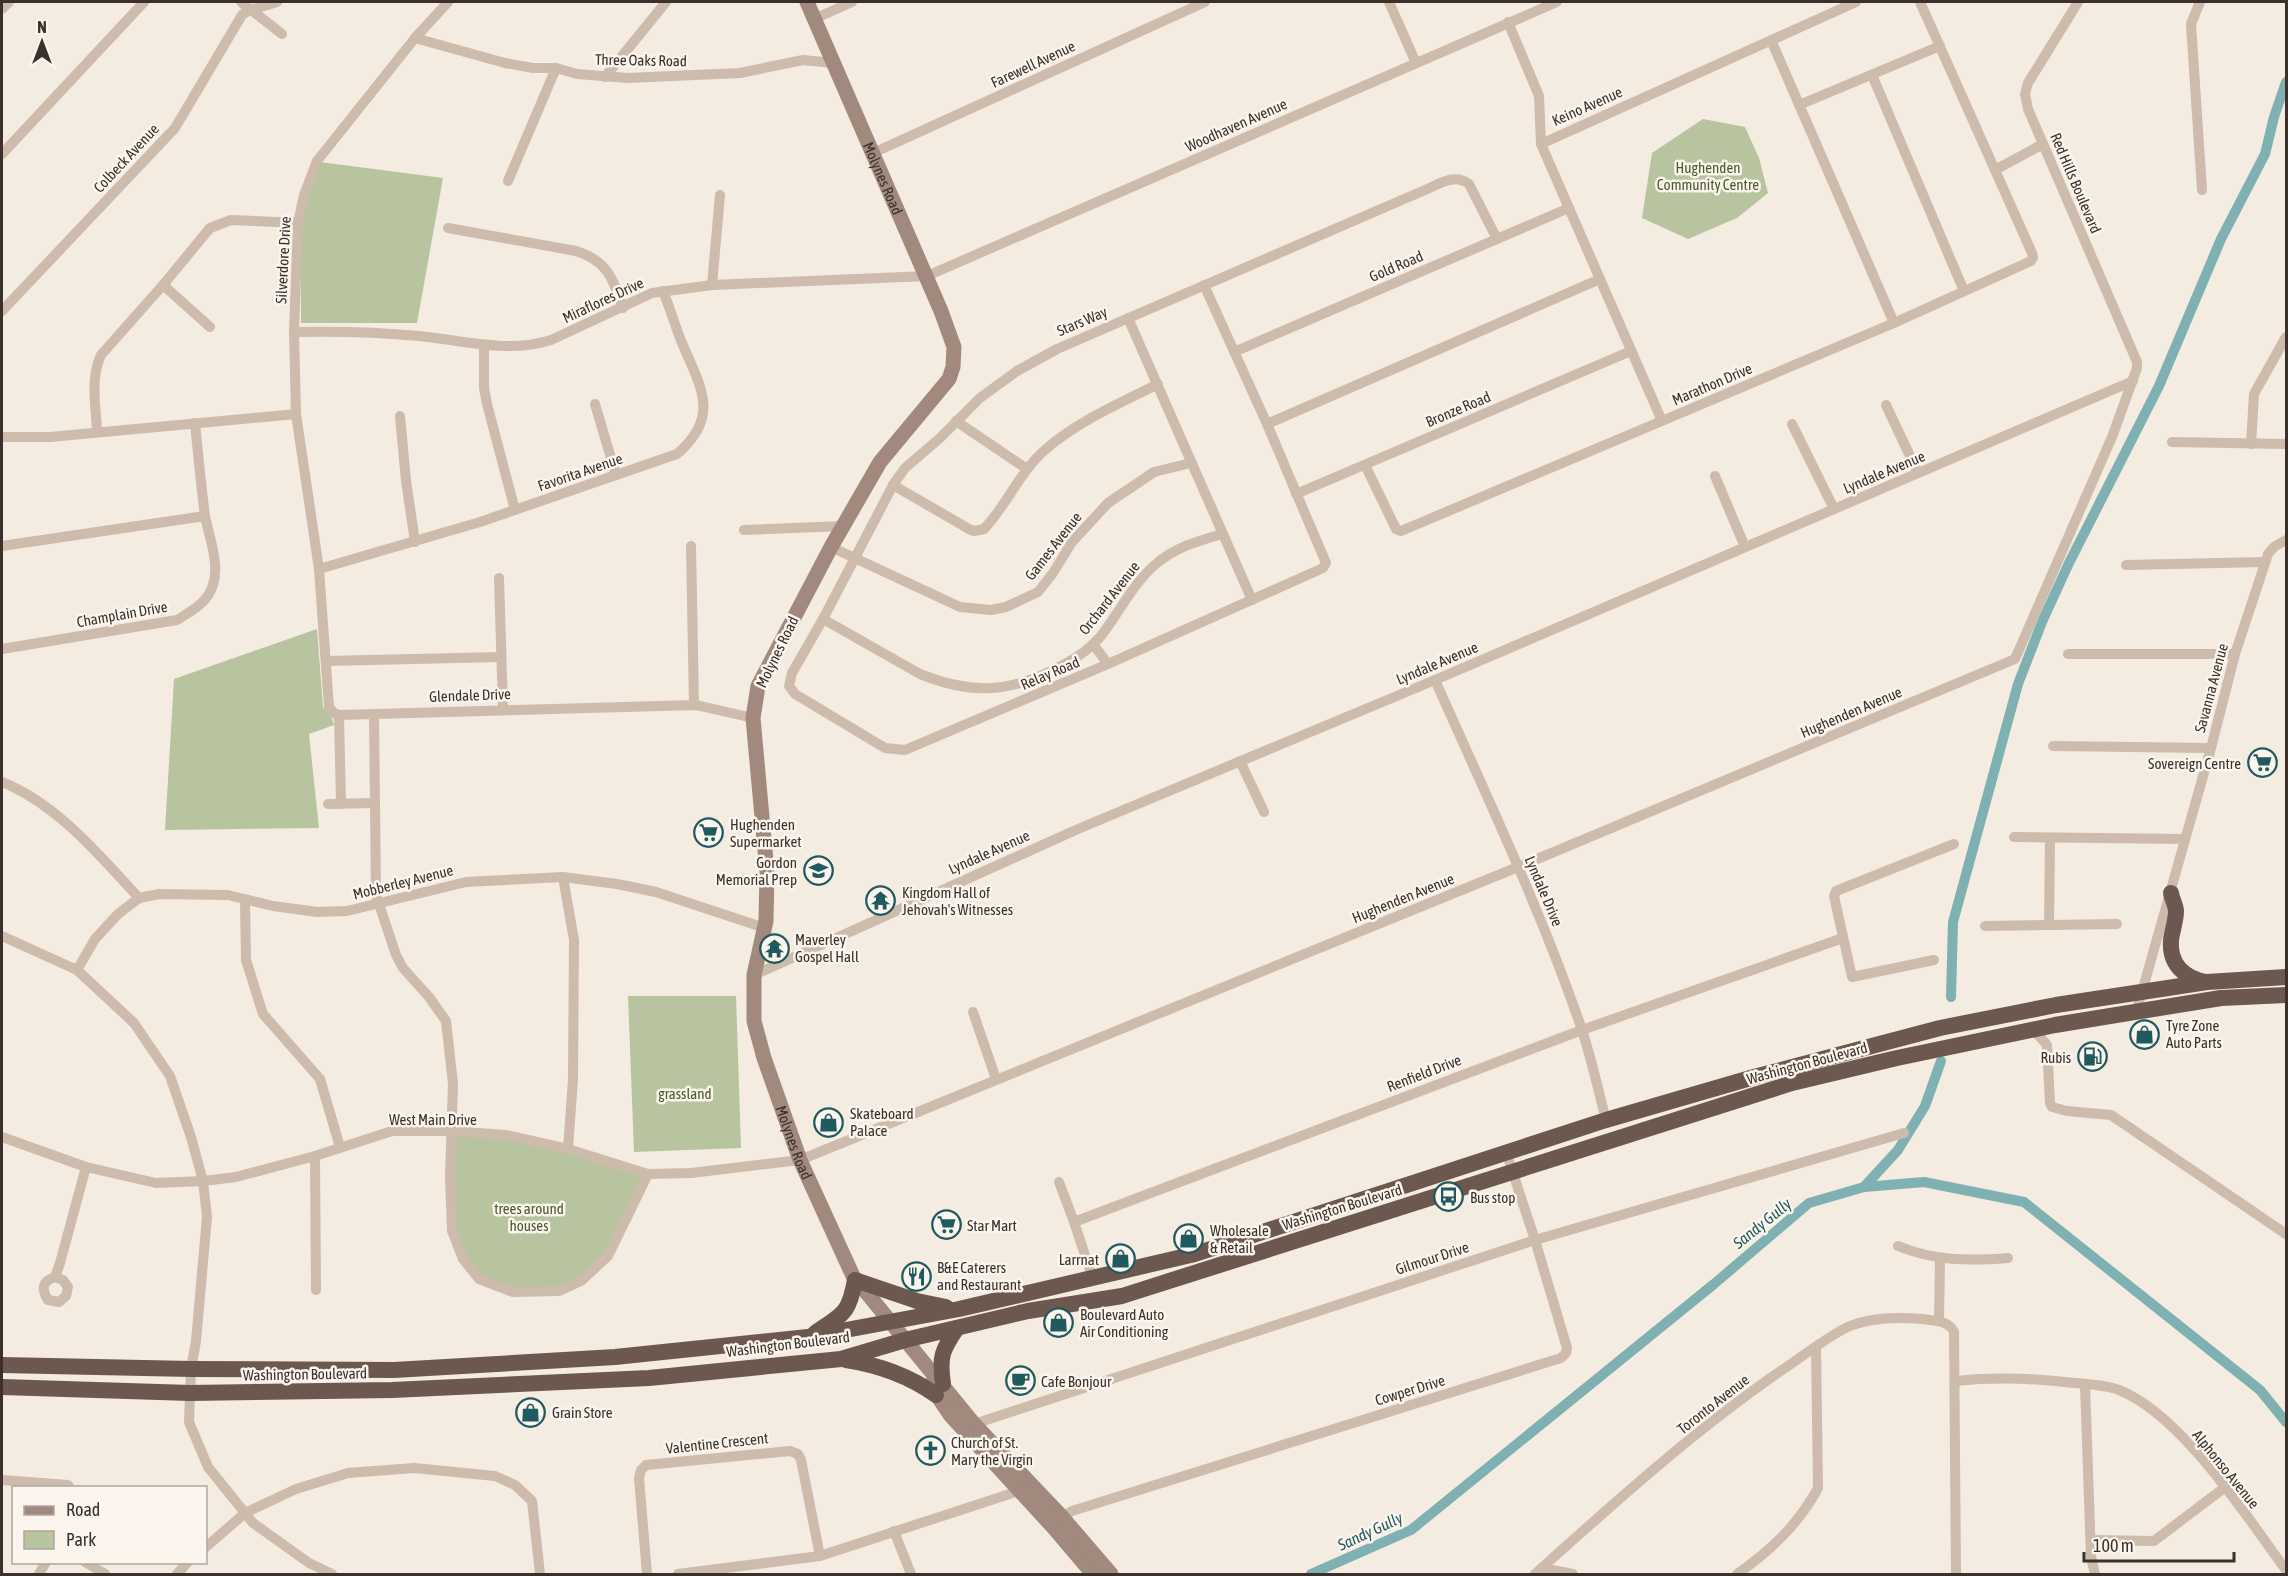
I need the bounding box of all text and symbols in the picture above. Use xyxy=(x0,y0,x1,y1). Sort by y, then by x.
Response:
north arrow xyxy=(12,12,72,72)
text: N xyxy=(37,18,47,36)
street label: Farewell Avenue xyxy=(988,37,1078,91)
street label: Three Oaks Road xyxy=(595,51,687,69)
street label: Keino Avenue xyxy=(1549,83,1625,129)
street label: Woodhaven Avenue xyxy=(1182,95,1290,155)
street label: Colbeck Avenue xyxy=(90,120,162,196)
street label: Red Hills Boulevard xyxy=(2047,130,2105,236)
street label: Molynes Road xyxy=(860,139,907,217)
park label: Hughenden Community Centre xyxy=(1657,159,1759,193)
street label: Silverdore Drive xyxy=(272,216,294,304)
street label: Gold Road xyxy=(1367,247,1425,285)
street label: Miraflores Drive xyxy=(560,274,646,326)
street label: Stars Way xyxy=(1054,303,1110,339)
street label: Marathon Drive xyxy=(1669,359,1755,408)
street label: Bronze Road xyxy=(1423,388,1493,430)
street label: Lyndale Avenue xyxy=(1841,447,1928,497)
street label: Favorita Avenue xyxy=(535,449,625,494)
street label: Games Avenue xyxy=(1021,509,1085,583)
street label: Orchard Avenue xyxy=(1075,558,1143,638)
street label: Champlain Drive xyxy=(75,598,169,630)
street label: Molynes Road xyxy=(752,614,802,690)
street label: Lyndale Avenue xyxy=(1394,638,1481,688)
street label: Savanna Avenue xyxy=(2191,641,2231,734)
street label: Relay Road xyxy=(1018,653,1082,693)
street label: Hughenden Avenue xyxy=(1798,683,1904,741)
street label: Glendale Drive xyxy=(429,685,511,705)
supermarket icon: Sovereign Centre xyxy=(2246,747,2278,779)
place label: Sovereign Centre xyxy=(2148,755,2241,772)
place label: Hughenden Supermarket xyxy=(730,816,802,850)
supermarket icon: Hughenden Supermarket xyxy=(693,817,725,849)
street label: Lyndale Avenue xyxy=(946,826,1032,877)
street label: Lyndale Drive xyxy=(1522,853,1566,929)
place label: Gordon Memorial Prep xyxy=(716,854,797,888)
school or university icon: Gordon Memorial Prep xyxy=(802,855,834,887)
street label: Mobberley Avenue xyxy=(351,861,455,903)
street label: Hughenden Avenue xyxy=(1349,870,1457,926)
place label: Kingdom Hall of Jehovah's Witnesses xyxy=(902,884,1013,918)
temple icon: Kingdom Hall of Jehovah's Witnesses xyxy=(865,885,897,917)
place label: Maverley Gospel Hall xyxy=(795,931,859,965)
temple icon: Maverley Gospel Hall xyxy=(758,932,790,964)
place label: Tyre Zone Auto Parts xyxy=(2166,1017,2222,1051)
shop icon: Tyre Zone Auto Parts xyxy=(2129,1018,2161,1050)
street label: Washington Boulevard xyxy=(1745,1039,1869,1087)
fuel station icon: Rubis xyxy=(2076,1041,2108,1073)
place label: Rubis xyxy=(2040,1049,2071,1066)
street label: Renfield Drive xyxy=(1385,1051,1464,1095)
park label: grassland xyxy=(658,1085,712,1102)
street label: Molynes Road xyxy=(773,1103,816,1182)
place label: Skateboard Palace xyxy=(850,1105,914,1139)
shop icon: Skateboard Palace xyxy=(813,1106,845,1138)
street label: West Main Drive xyxy=(389,1111,477,1128)
street label: Washington Boulevard xyxy=(1280,1181,1404,1233)
bus stop icon: Bus stop xyxy=(1433,1181,1465,1213)
place label: Bus stop xyxy=(1470,1189,1515,1206)
water label: Sandy Gully xyxy=(1729,1194,1796,1253)
park label: trees around houses xyxy=(494,1200,564,1234)
supermarket icon: Star Mart xyxy=(930,1209,962,1241)
place label: Star Mart xyxy=(967,1217,1017,1234)
place label: Wholesale & Retail xyxy=(1210,1222,1269,1256)
shop icon: Wholesale & Retail xyxy=(1173,1223,1205,1255)
street label: Gilmour Drive xyxy=(1393,1238,1471,1278)
shop icon: Larrnat xyxy=(1104,1243,1136,1275)
place label: Larrnat xyxy=(1059,1251,1099,1268)
place label: B&E Caterers and Restaurant xyxy=(937,1259,1021,1293)
restaurant icon: B&E Caterers and Restaurant xyxy=(900,1260,932,1292)
place label: Boulevard Auto Air Conditioning xyxy=(1080,1306,1169,1340)
shop icon: Boulevard Auto Air Conditioning xyxy=(1043,1307,1075,1339)
street label: Washington Boulevard xyxy=(725,1328,851,1360)
street label: Washington Boulevard xyxy=(243,1364,367,1384)
cafe icon: Cafe Bonjour xyxy=(1004,1365,1036,1397)
street label: Cowper Drive xyxy=(1373,1371,1447,1409)
street label: Toronto Avenue xyxy=(1674,1371,1752,1437)
place label: Cafe Bonjour xyxy=(1041,1373,1112,1390)
shop icon: Grain Store xyxy=(515,1396,547,1428)
place label: Grain Store xyxy=(552,1404,613,1421)
street label: Alphonso Avenue xyxy=(2189,1426,2263,1512)
street label: Valentine Crescent xyxy=(665,1429,769,1457)
place label: Church of St. Mary the Virgin xyxy=(951,1434,1033,1468)
church icon: Church of St. Mary the Virgin xyxy=(914,1435,946,1467)
legend xyxy=(12,1486,207,1564)
text: Road xyxy=(66,1499,100,1520)
water label: Sandy Gully xyxy=(1334,1508,1406,1555)
scale bar xyxy=(2084,1525,2234,1563)
text: Park xyxy=(66,1529,96,1550)
text: 100 m xyxy=(2093,1535,2134,1556)

